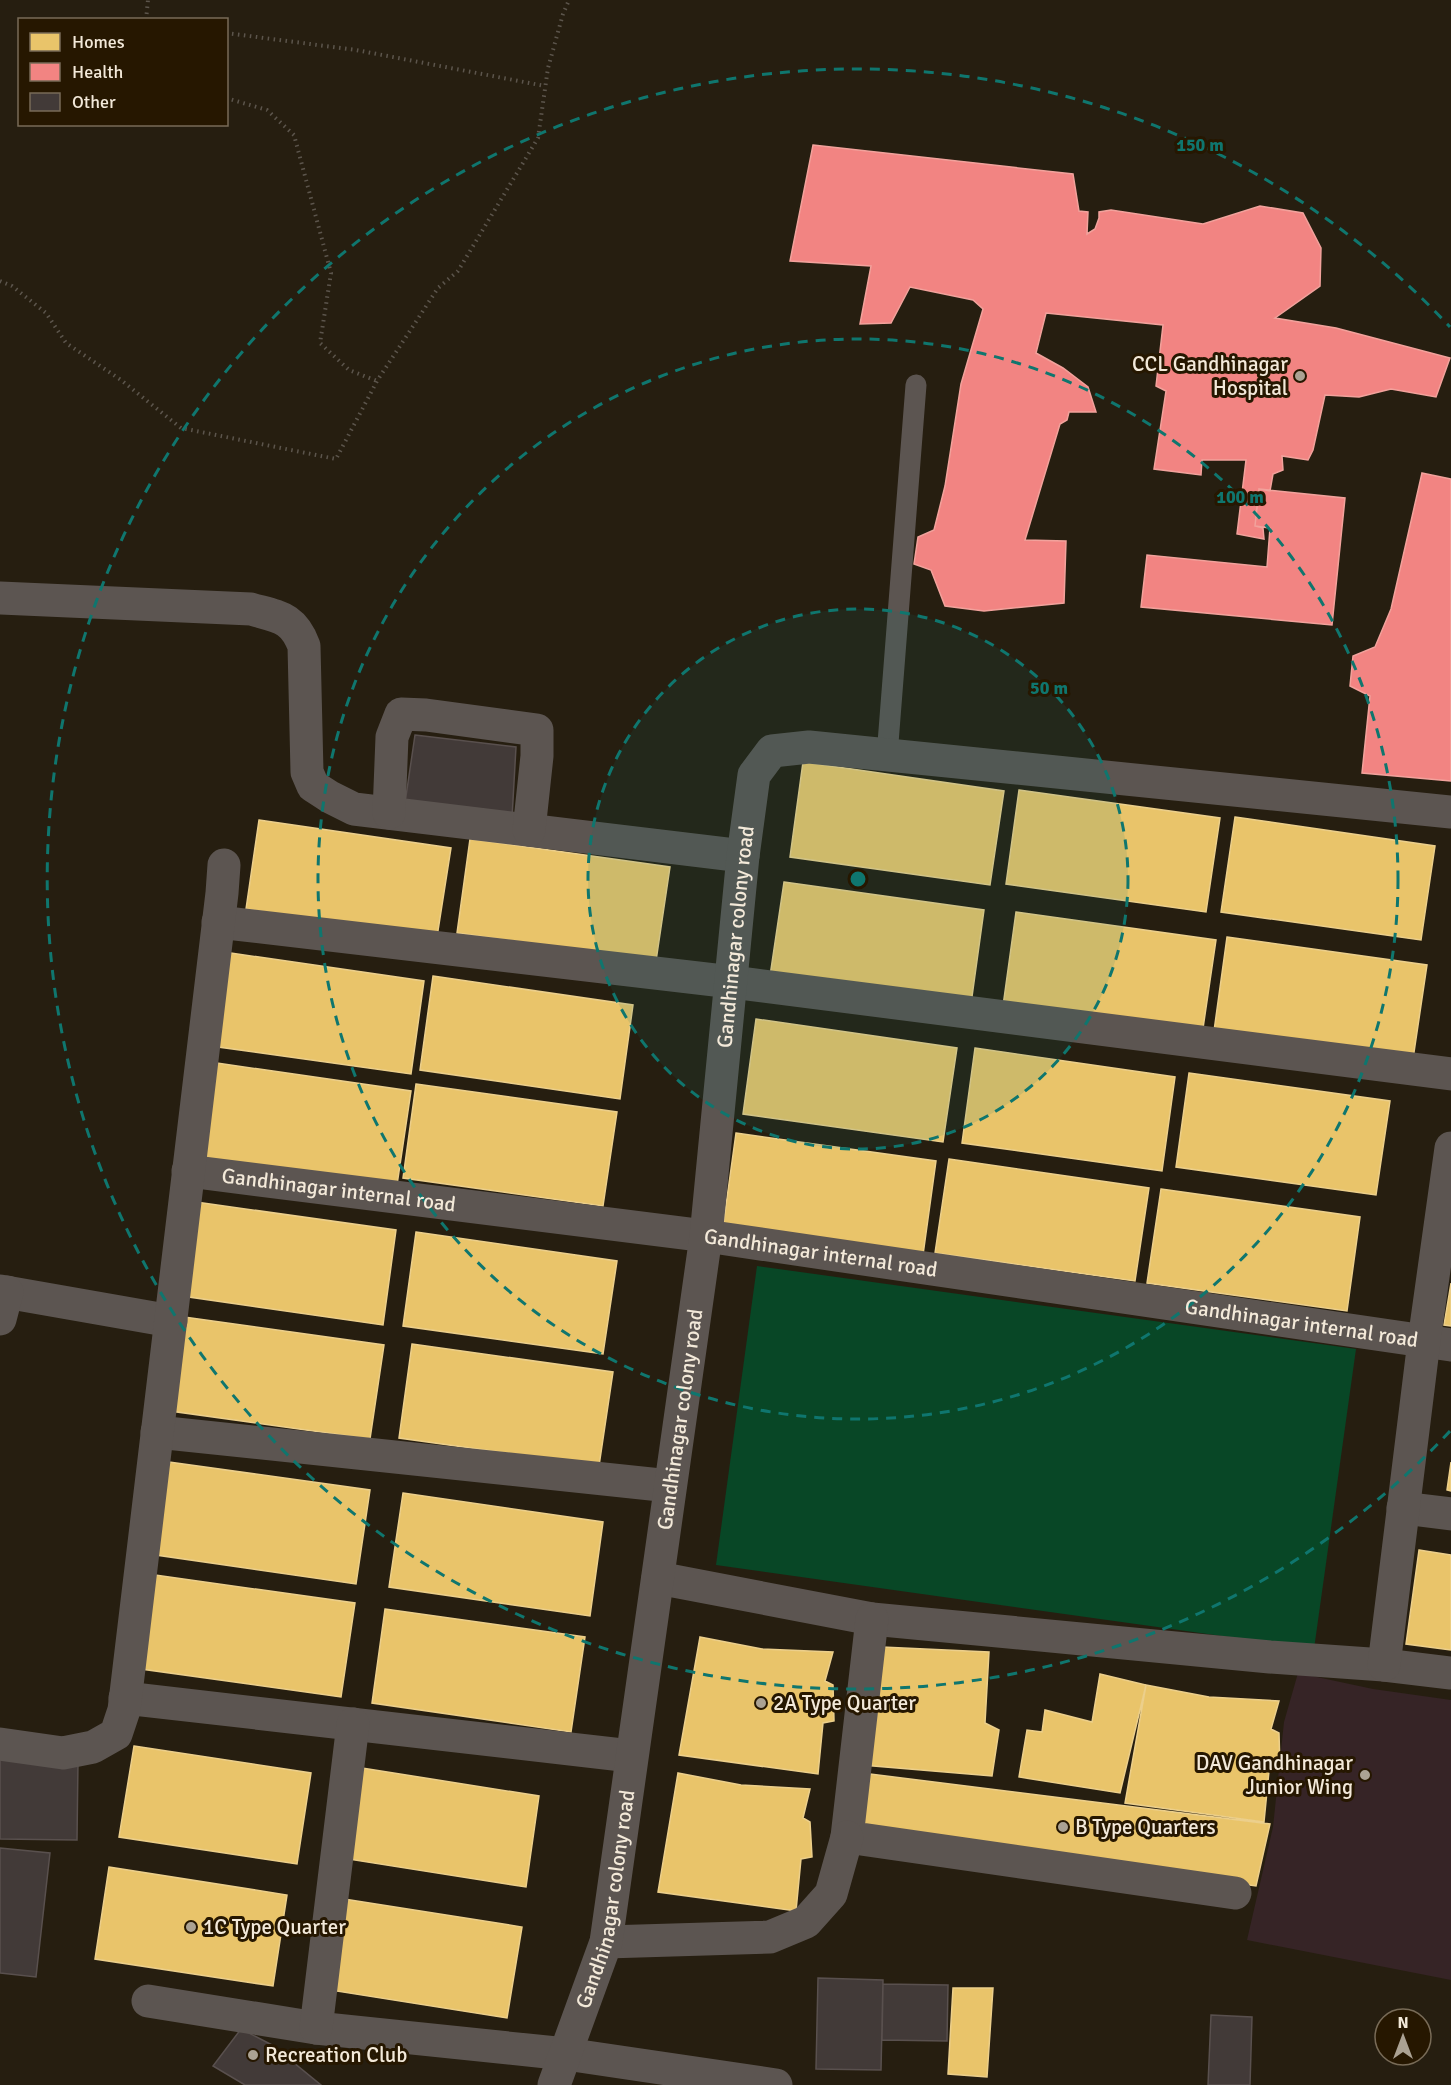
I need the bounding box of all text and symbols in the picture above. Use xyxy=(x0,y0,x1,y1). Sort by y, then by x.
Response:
legend xyxy=(18,18,228,126)
text: Homes xyxy=(72,31,125,53)
text: Health xyxy=(72,61,123,83)
text: Other xyxy=(72,91,116,113)
text: 150 m xyxy=(1176,134,1224,156)
place label: CCL Gandhinagar Hospital xyxy=(1132,351,1288,401)
marker: CCL Gandhinagar Hospital xyxy=(1293,369,1307,383)
text: 100 m xyxy=(1216,486,1264,508)
text: 50 m xyxy=(1030,677,1068,699)
street label: Gandhinagar colony road xyxy=(711,824,760,1049)
centre of rings xyxy=(848,869,868,889)
street label: Gandhinagar internal road xyxy=(220,1162,457,1217)
street label: Gandhinagar internal road xyxy=(702,1223,939,1283)
street label: Gandhinagar internal road xyxy=(1183,1293,1420,1353)
street label: Gandhinagar colony road xyxy=(652,1307,709,1532)
place label: 2A Type Quarter xyxy=(773,1690,916,1716)
marker: 2A Type Quarter xyxy=(754,1696,768,1710)
place label: DAV Gandhinagar Junior Wing xyxy=(1196,1750,1353,1800)
marker: DAV Gandhinagar Junior Wing xyxy=(1358,1768,1372,1782)
street label: Gandhinagar colony road xyxy=(570,1788,640,2012)
place label: B Type Quarters xyxy=(1075,1814,1216,1840)
marker: B Type Quarters xyxy=(1056,1820,1070,1834)
place label: 1C Type Quarter xyxy=(203,1914,346,1940)
marker: 1C Type Quarter xyxy=(184,1920,198,1934)
north arrow xyxy=(1373,2007,1433,2067)
text: N xyxy=(1397,2013,1409,2033)
place label: Recreation Club xyxy=(265,2042,407,2068)
marker: Recreation Club xyxy=(246,2048,260,2062)

